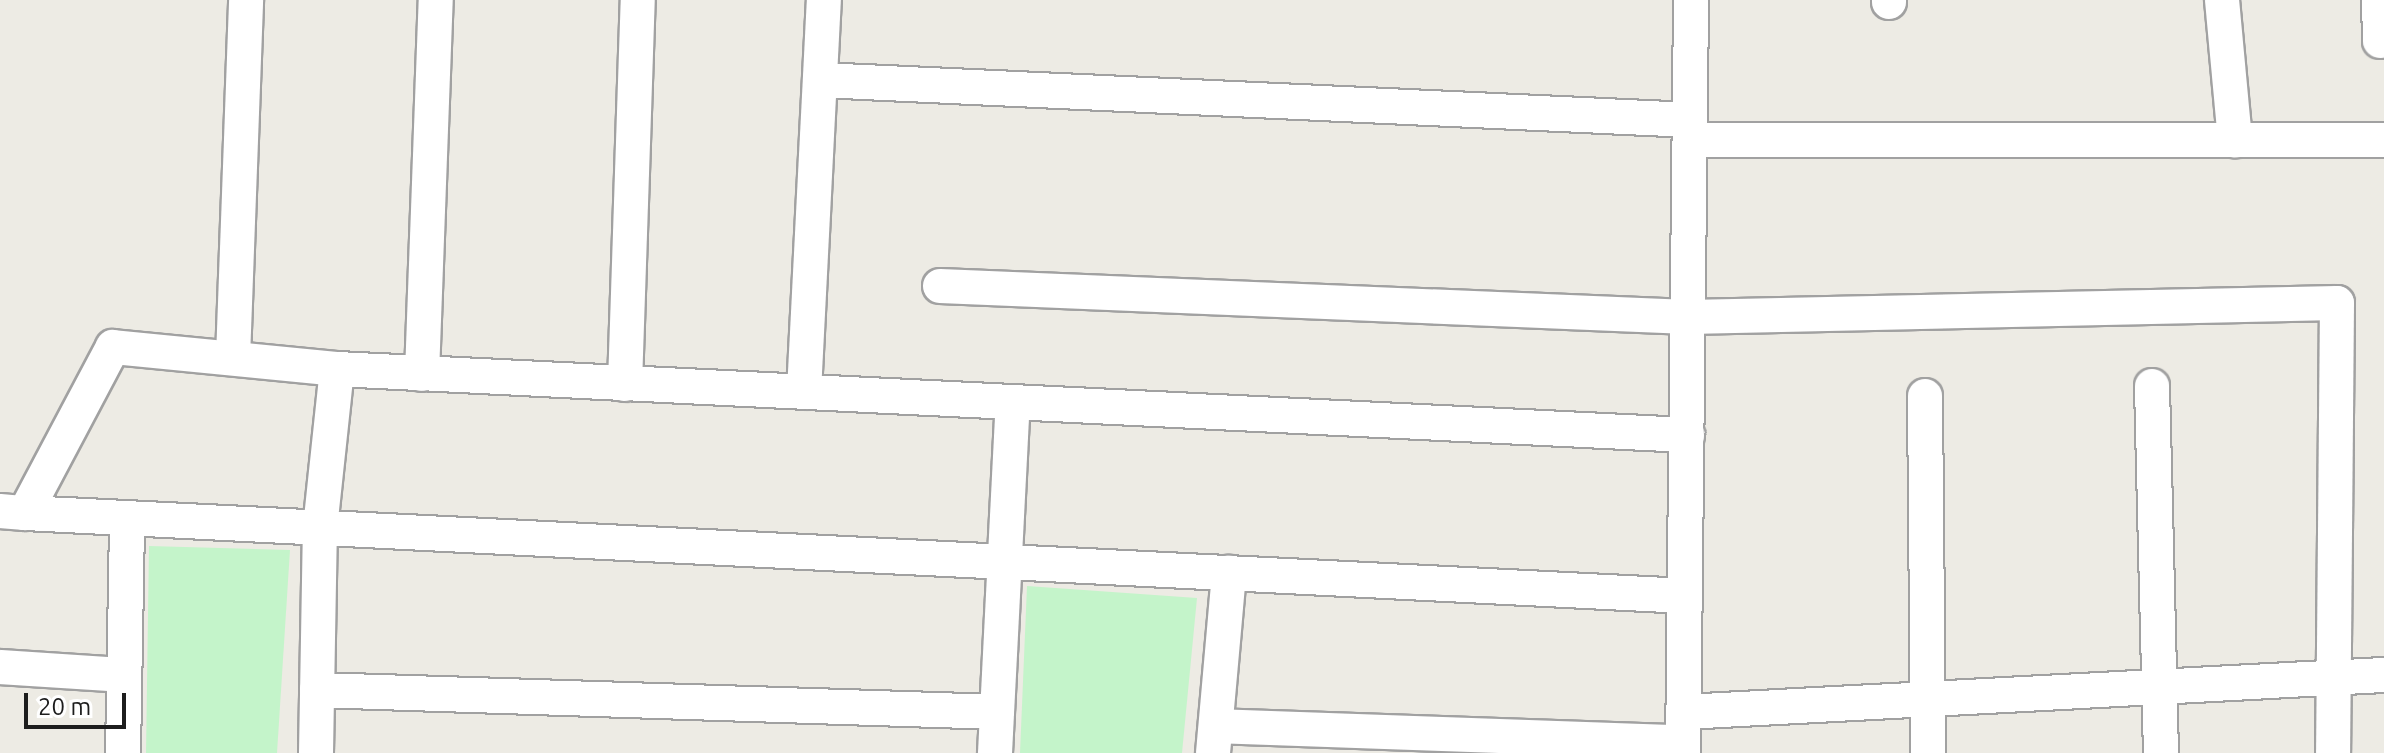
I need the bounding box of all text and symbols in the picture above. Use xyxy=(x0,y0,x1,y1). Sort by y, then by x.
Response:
scale bar xyxy=(28,677,130,727)
text: 20 m xyxy=(38,693,91,720)

